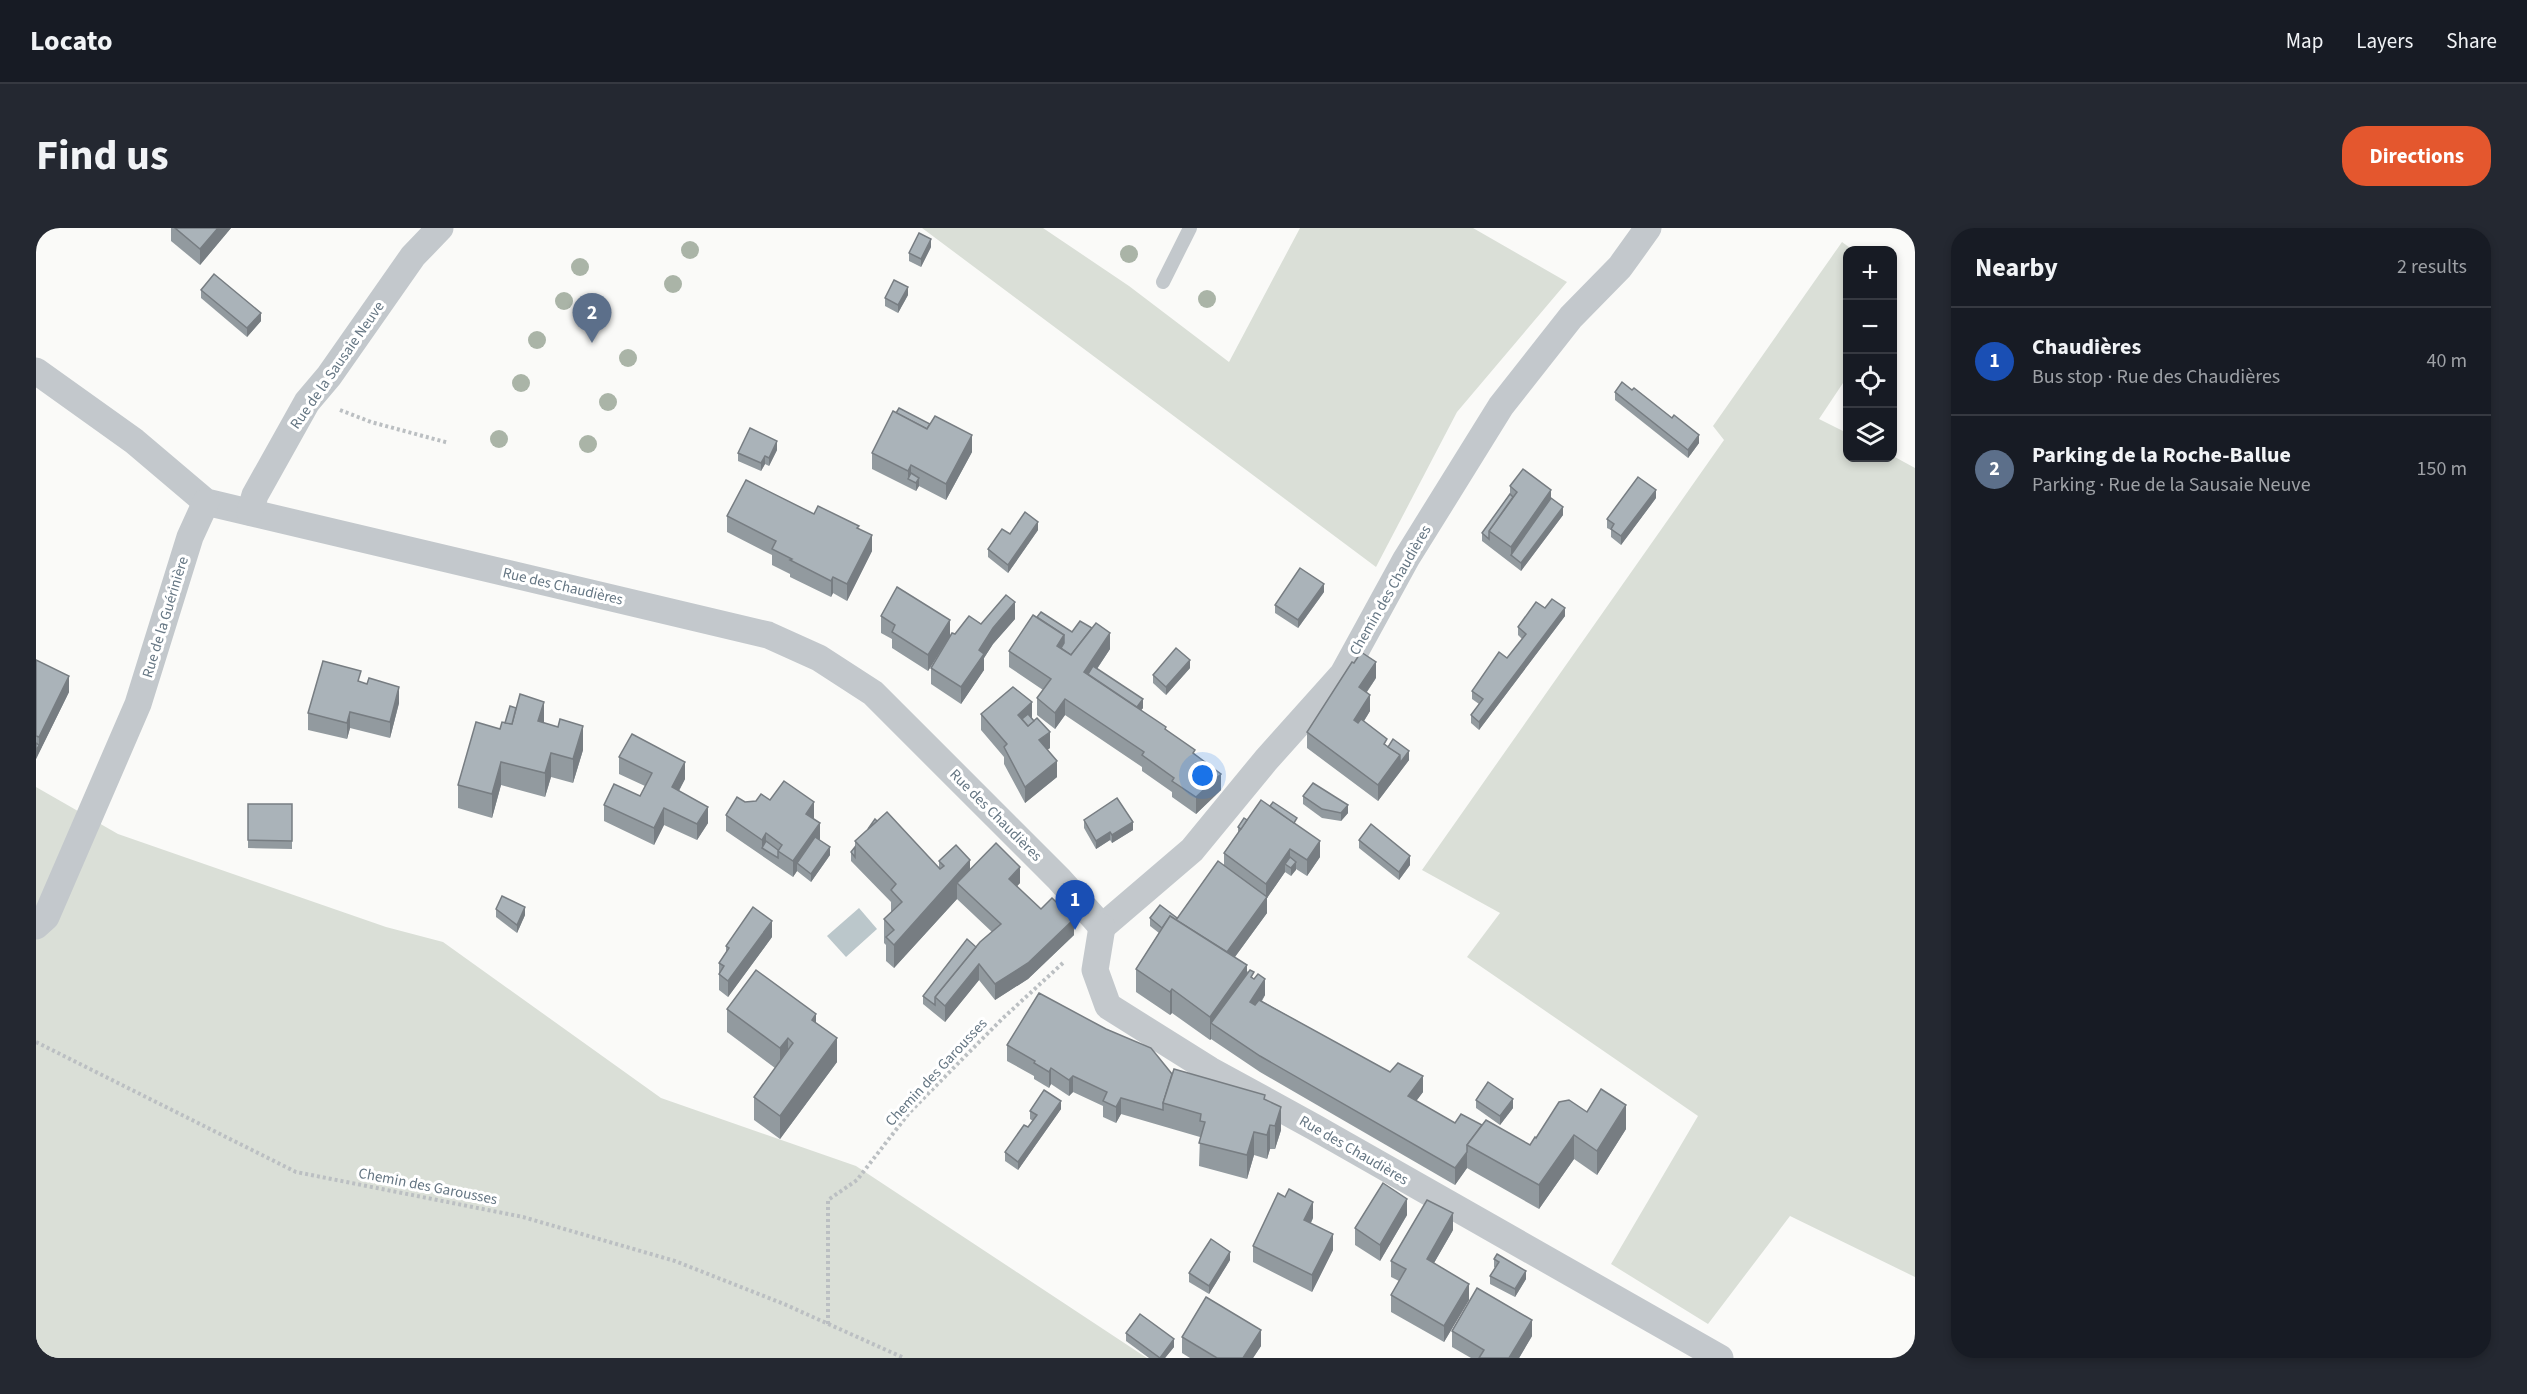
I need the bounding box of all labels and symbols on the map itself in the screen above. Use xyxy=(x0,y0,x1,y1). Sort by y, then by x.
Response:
pin: 2 xyxy=(572,294,612,343)
street label: Rue de la Sausaie Neuve xyxy=(285,297,390,433)
street label: Chemin des Chaudières xyxy=(1345,521,1436,659)
street label: Rue de la Guérinière xyxy=(137,554,194,680)
street label: Rue des Chaudières xyxy=(501,562,625,611)
your location xyxy=(1188,761,1217,790)
street label: Rue des Chaudières xyxy=(945,764,1047,866)
pin: 1 xyxy=(1056,880,1094,930)
street label: Chemin des Garousses xyxy=(881,1014,992,1131)
street label: Rue des Chaudières xyxy=(1295,1111,1412,1190)
street label: Chemin des Garousses xyxy=(357,1163,499,1210)

